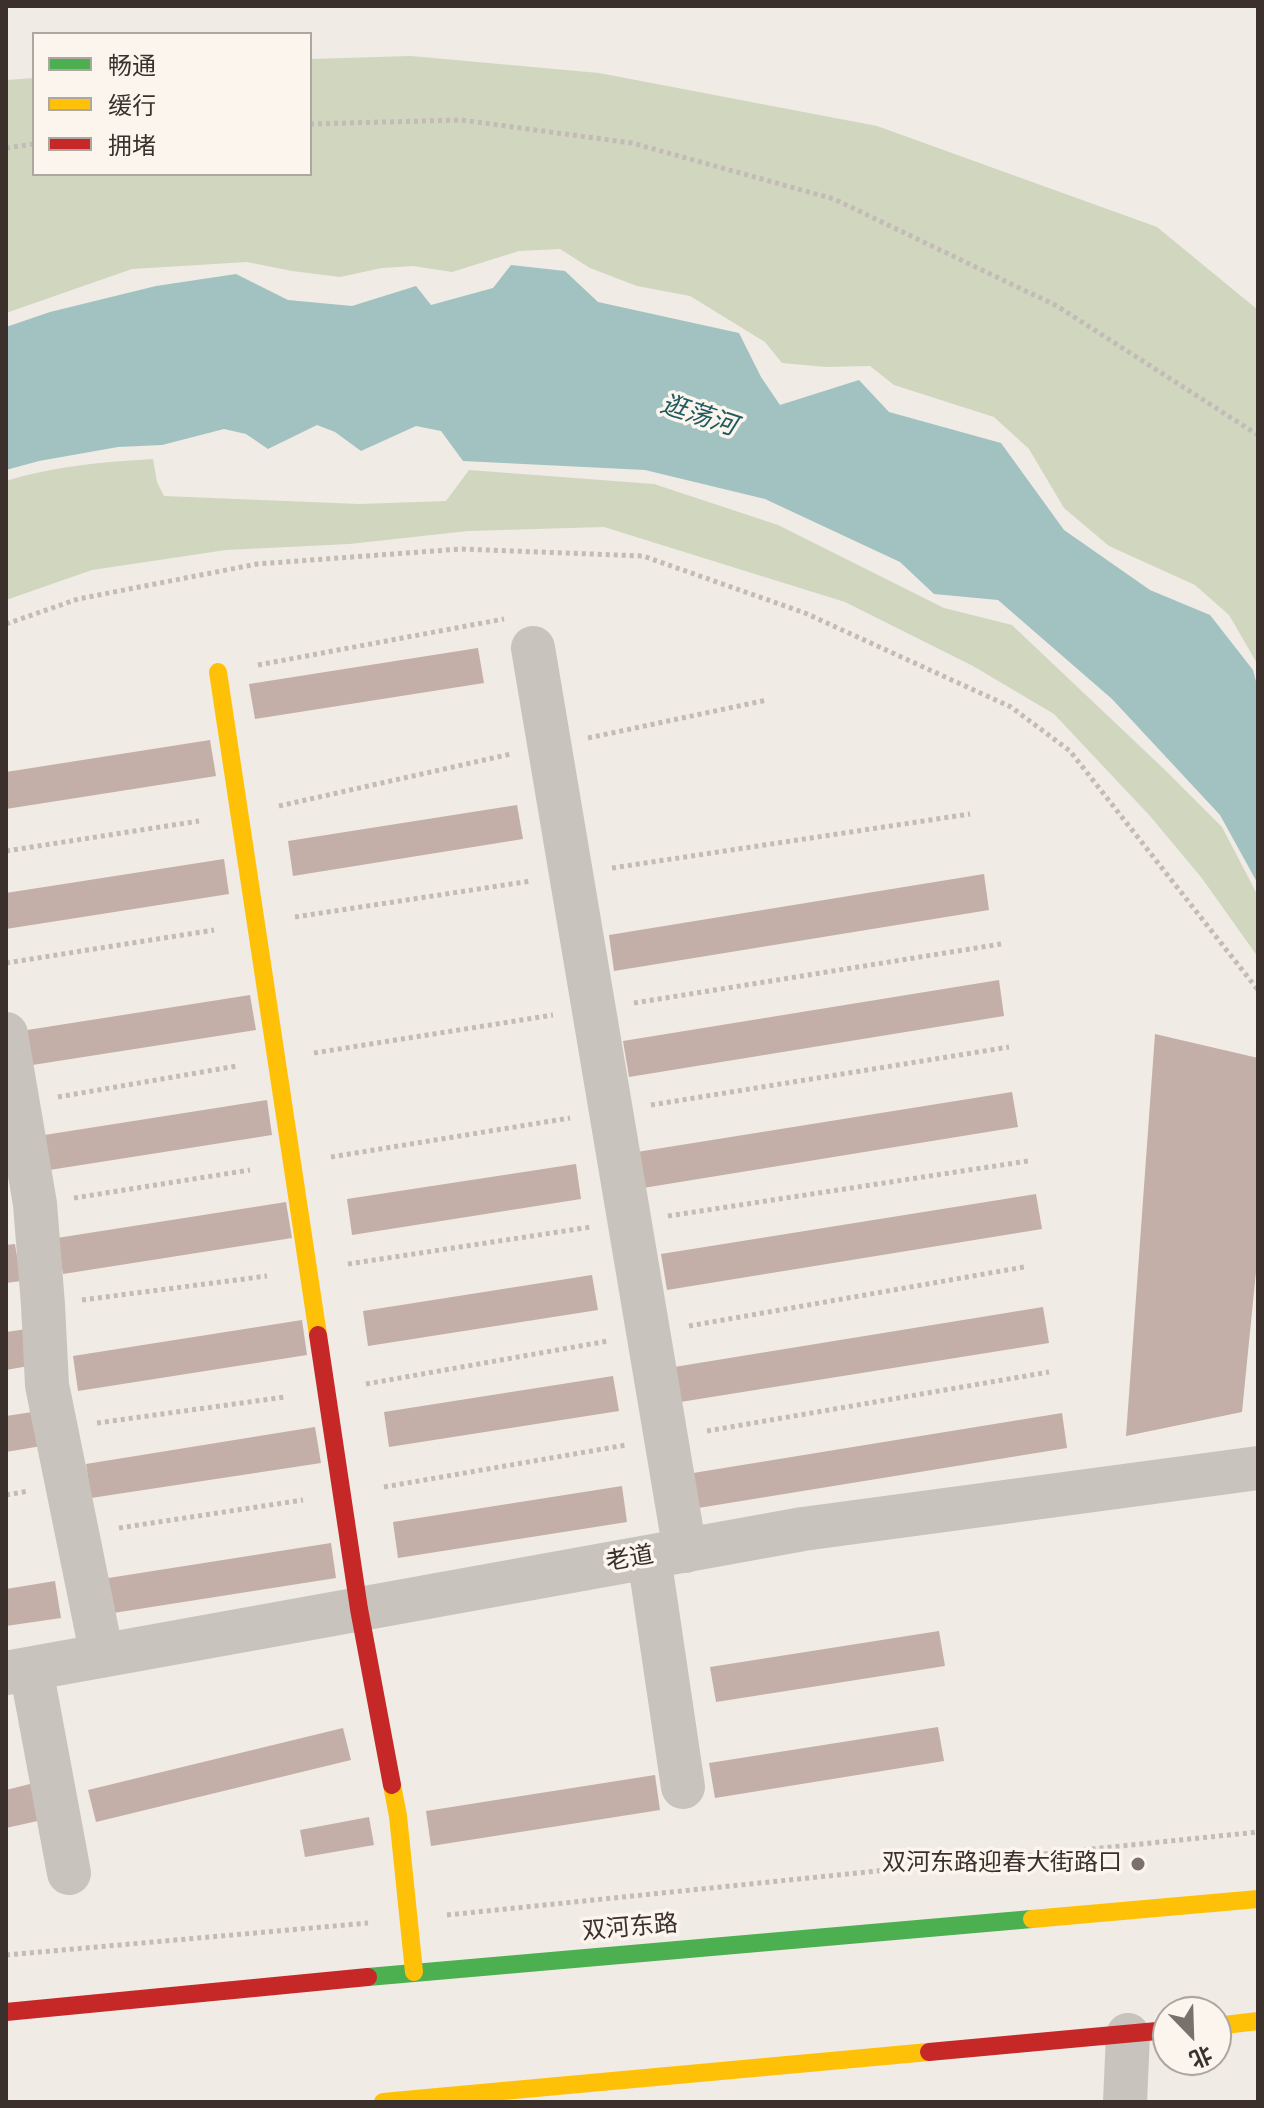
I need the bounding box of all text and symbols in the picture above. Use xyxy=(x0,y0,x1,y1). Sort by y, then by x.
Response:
legend xyxy=(32,32,312,176)
text: 畅通 xyxy=(108,50,156,82)
text: 缓行 xyxy=(108,90,156,122)
text: 拥堵 xyxy=(108,130,156,162)
water label: 逛荡河 xyxy=(656,390,740,444)
street label: 老道 xyxy=(604,1542,656,1578)
place label: 双河东路迎春大街路口 xyxy=(882,1850,1122,1878)
marker: 双河东路迎春大街路口 xyxy=(1129,1855,1147,1873)
street label: 双河东路 xyxy=(581,1910,679,1948)
north arrow xyxy=(1152,1996,1232,2076)
text: 北 xyxy=(1185,2038,1217,2074)

